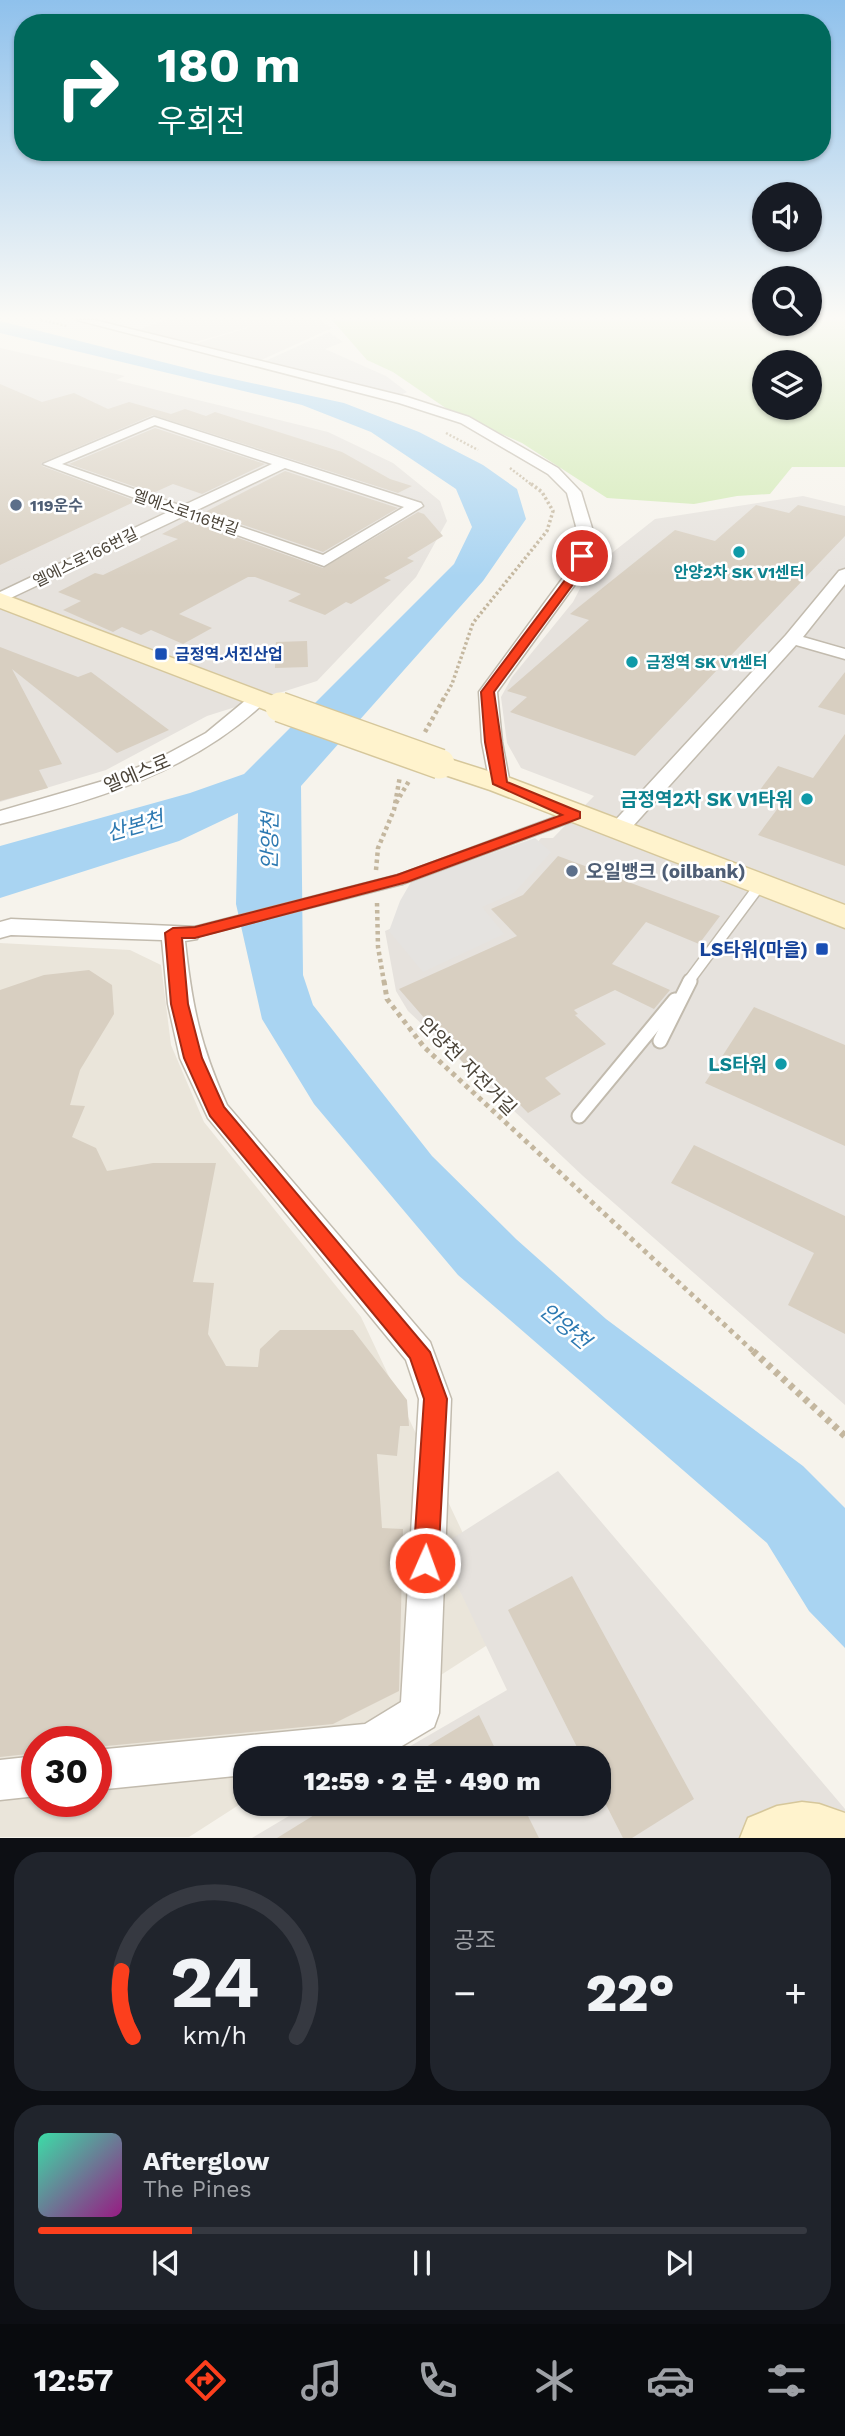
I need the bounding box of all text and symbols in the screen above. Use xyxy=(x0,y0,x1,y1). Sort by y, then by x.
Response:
text: 180 m xyxy=(157,36,301,94)
icon: right xyxy=(42,42,133,133)
text: 우회전 xyxy=(157,102,245,140)
map controls xyxy=(752,182,822,420)
button: sound xyxy=(752,182,822,252)
button: search xyxy=(752,266,822,336)
button: layers xyxy=(752,350,822,420)
street label: 엘에스로116번길 xyxy=(130,485,241,539)
place label: 119운수 xyxy=(30,496,83,515)
marker: 119운수 xyxy=(8,497,24,513)
street label: 엘에스로166번길 xyxy=(30,524,141,591)
pin xyxy=(552,526,612,586)
icon: arrive xyxy=(563,537,601,575)
marker: 안양2차 SK V1센터 xyxy=(731,544,747,560)
place label: 안양2차 SK V1센터 xyxy=(674,563,804,582)
place label: 금정역.서진산업 xyxy=(175,645,283,664)
marker: 금정역.서진산업 xyxy=(153,646,169,662)
place label: 금정역 SK V1센터 xyxy=(646,653,767,672)
marker: 금정역 SK V1센터 xyxy=(624,654,640,670)
street label: 엘에스로 xyxy=(101,749,174,798)
place label: 금정역2차 SK V1타워 xyxy=(620,788,793,811)
marker: 금정역2차 SK V1타워 xyxy=(799,791,815,807)
water label: 산본천 xyxy=(104,805,169,846)
water label: 안양천 xyxy=(256,809,283,870)
place label: 오일뱅크 (oilbank) xyxy=(586,860,746,883)
marker: 오일뱅크 (oilbank) xyxy=(564,863,580,879)
place label: LS타워(마을) xyxy=(700,938,808,961)
marker: LS타워(마을) xyxy=(814,941,830,957)
street label: 안양천 자전거길 xyxy=(414,1013,521,1120)
place label: LS타워 xyxy=(708,1053,767,1076)
marker: LS타워 xyxy=(773,1056,789,1072)
water label: 안양천 xyxy=(535,1297,598,1356)
position arrow xyxy=(388,1526,462,1600)
speed limit sign: 30 xyxy=(21,1726,112,1817)
text: 12:59 · 2 분 · 490 m xyxy=(303,1766,541,1796)
text: 공조 xyxy=(454,1927,496,1954)
text: 24 xyxy=(170,1940,260,2026)
text: 22° xyxy=(586,1963,675,2024)
text: − xyxy=(454,1971,476,2015)
text: + xyxy=(784,1971,807,2015)
text: km/h xyxy=(183,2021,247,2050)
text: Afterglow xyxy=(143,2146,269,2176)
text: The Pines xyxy=(143,2176,252,2203)
icon: previous xyxy=(147,2244,185,2282)
icon: pause xyxy=(403,2244,441,2282)
icon: next xyxy=(660,2244,698,2282)
icon: directions xyxy=(181,2356,230,2405)
icon: music xyxy=(297,2356,346,2405)
icon: phone xyxy=(413,2356,462,2405)
icon: climate xyxy=(530,2356,579,2405)
icon: car xyxy=(646,2356,695,2405)
icon: filters xyxy=(762,2356,811,2405)
text: 12:57 xyxy=(34,2361,113,2399)

